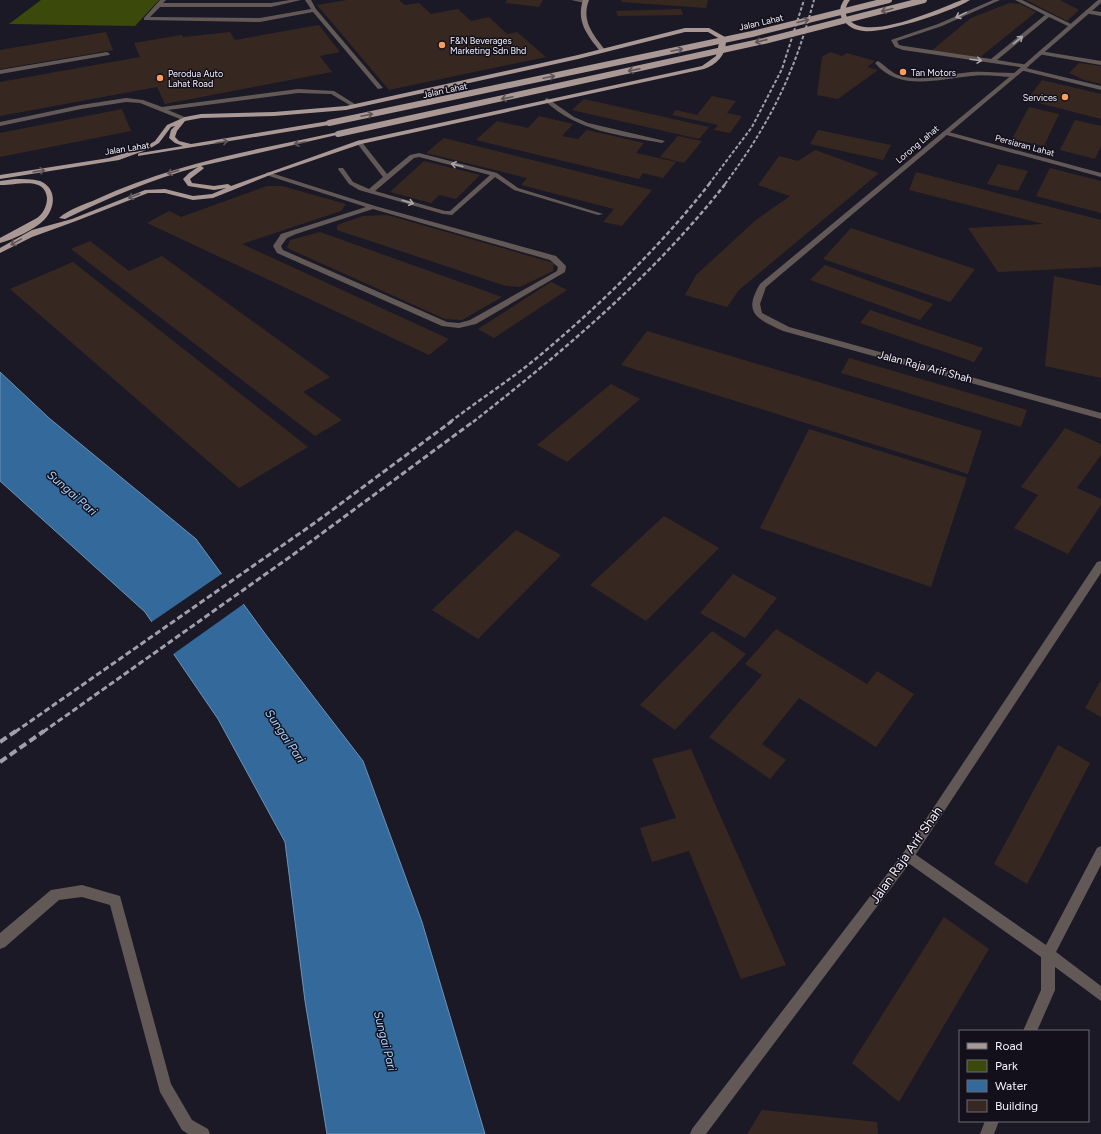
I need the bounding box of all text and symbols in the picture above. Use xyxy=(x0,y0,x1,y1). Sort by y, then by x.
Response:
one-way arrow xyxy=(880,7,893,14)
street label: Jalan Lahat xyxy=(738,11,785,32)
one-way arrow xyxy=(955,12,967,20)
one-way arrow xyxy=(797,17,810,25)
place label: F&N Beverages Marketing Sdn Bhd xyxy=(450,35,526,56)
one-way arrow xyxy=(1013,35,1024,44)
one-way arrow xyxy=(754,38,767,46)
marker: F&N Beverages Marketing Sdn Bhd xyxy=(437,40,447,50)
one-way arrow xyxy=(670,46,683,54)
one-way arrow xyxy=(969,56,982,64)
one-way arrow xyxy=(628,67,641,75)
marker: Tan Motors xyxy=(898,67,908,77)
place label: Tan Motors xyxy=(911,67,956,78)
place label: Perodua Auto Lahat Road xyxy=(168,68,223,89)
marker: Perodua Auto Lahat Road xyxy=(155,73,165,83)
one-way arrow xyxy=(543,73,556,81)
street label: Jalan Lahat xyxy=(422,80,469,100)
place label: Services xyxy=(1023,92,1057,103)
marker: Services xyxy=(1060,92,1070,102)
one-way arrow xyxy=(501,94,514,102)
one-way arrow xyxy=(361,111,374,119)
street label: Lorong Lahat xyxy=(893,122,941,165)
street label: Persiaran Lahat xyxy=(994,132,1057,158)
one-way arrow xyxy=(215,138,228,146)
street label: Jalan Lahat xyxy=(104,139,151,157)
one-way arrow xyxy=(293,139,306,147)
one-way arrow xyxy=(451,160,464,168)
one-way arrow xyxy=(32,167,45,175)
one-way arrow xyxy=(167,169,180,176)
one-way arrow xyxy=(128,192,140,200)
one-way arrow xyxy=(401,199,414,206)
one-way arrow xyxy=(10,239,22,247)
street label: Jalan Raja Arif Shah xyxy=(876,348,974,386)
water label: Sungai Pari xyxy=(44,468,100,519)
water label: Sungai Pari xyxy=(262,707,308,766)
street label: Jalan Raja Arif Shah xyxy=(867,804,945,906)
water label: Sungai Pari xyxy=(371,1010,399,1073)
legend xyxy=(959,1030,1089,1122)
text: Road xyxy=(995,1039,1023,1053)
text: Park xyxy=(995,1059,1018,1073)
text: Water xyxy=(995,1079,1027,1093)
text: Building xyxy=(995,1099,1038,1113)

